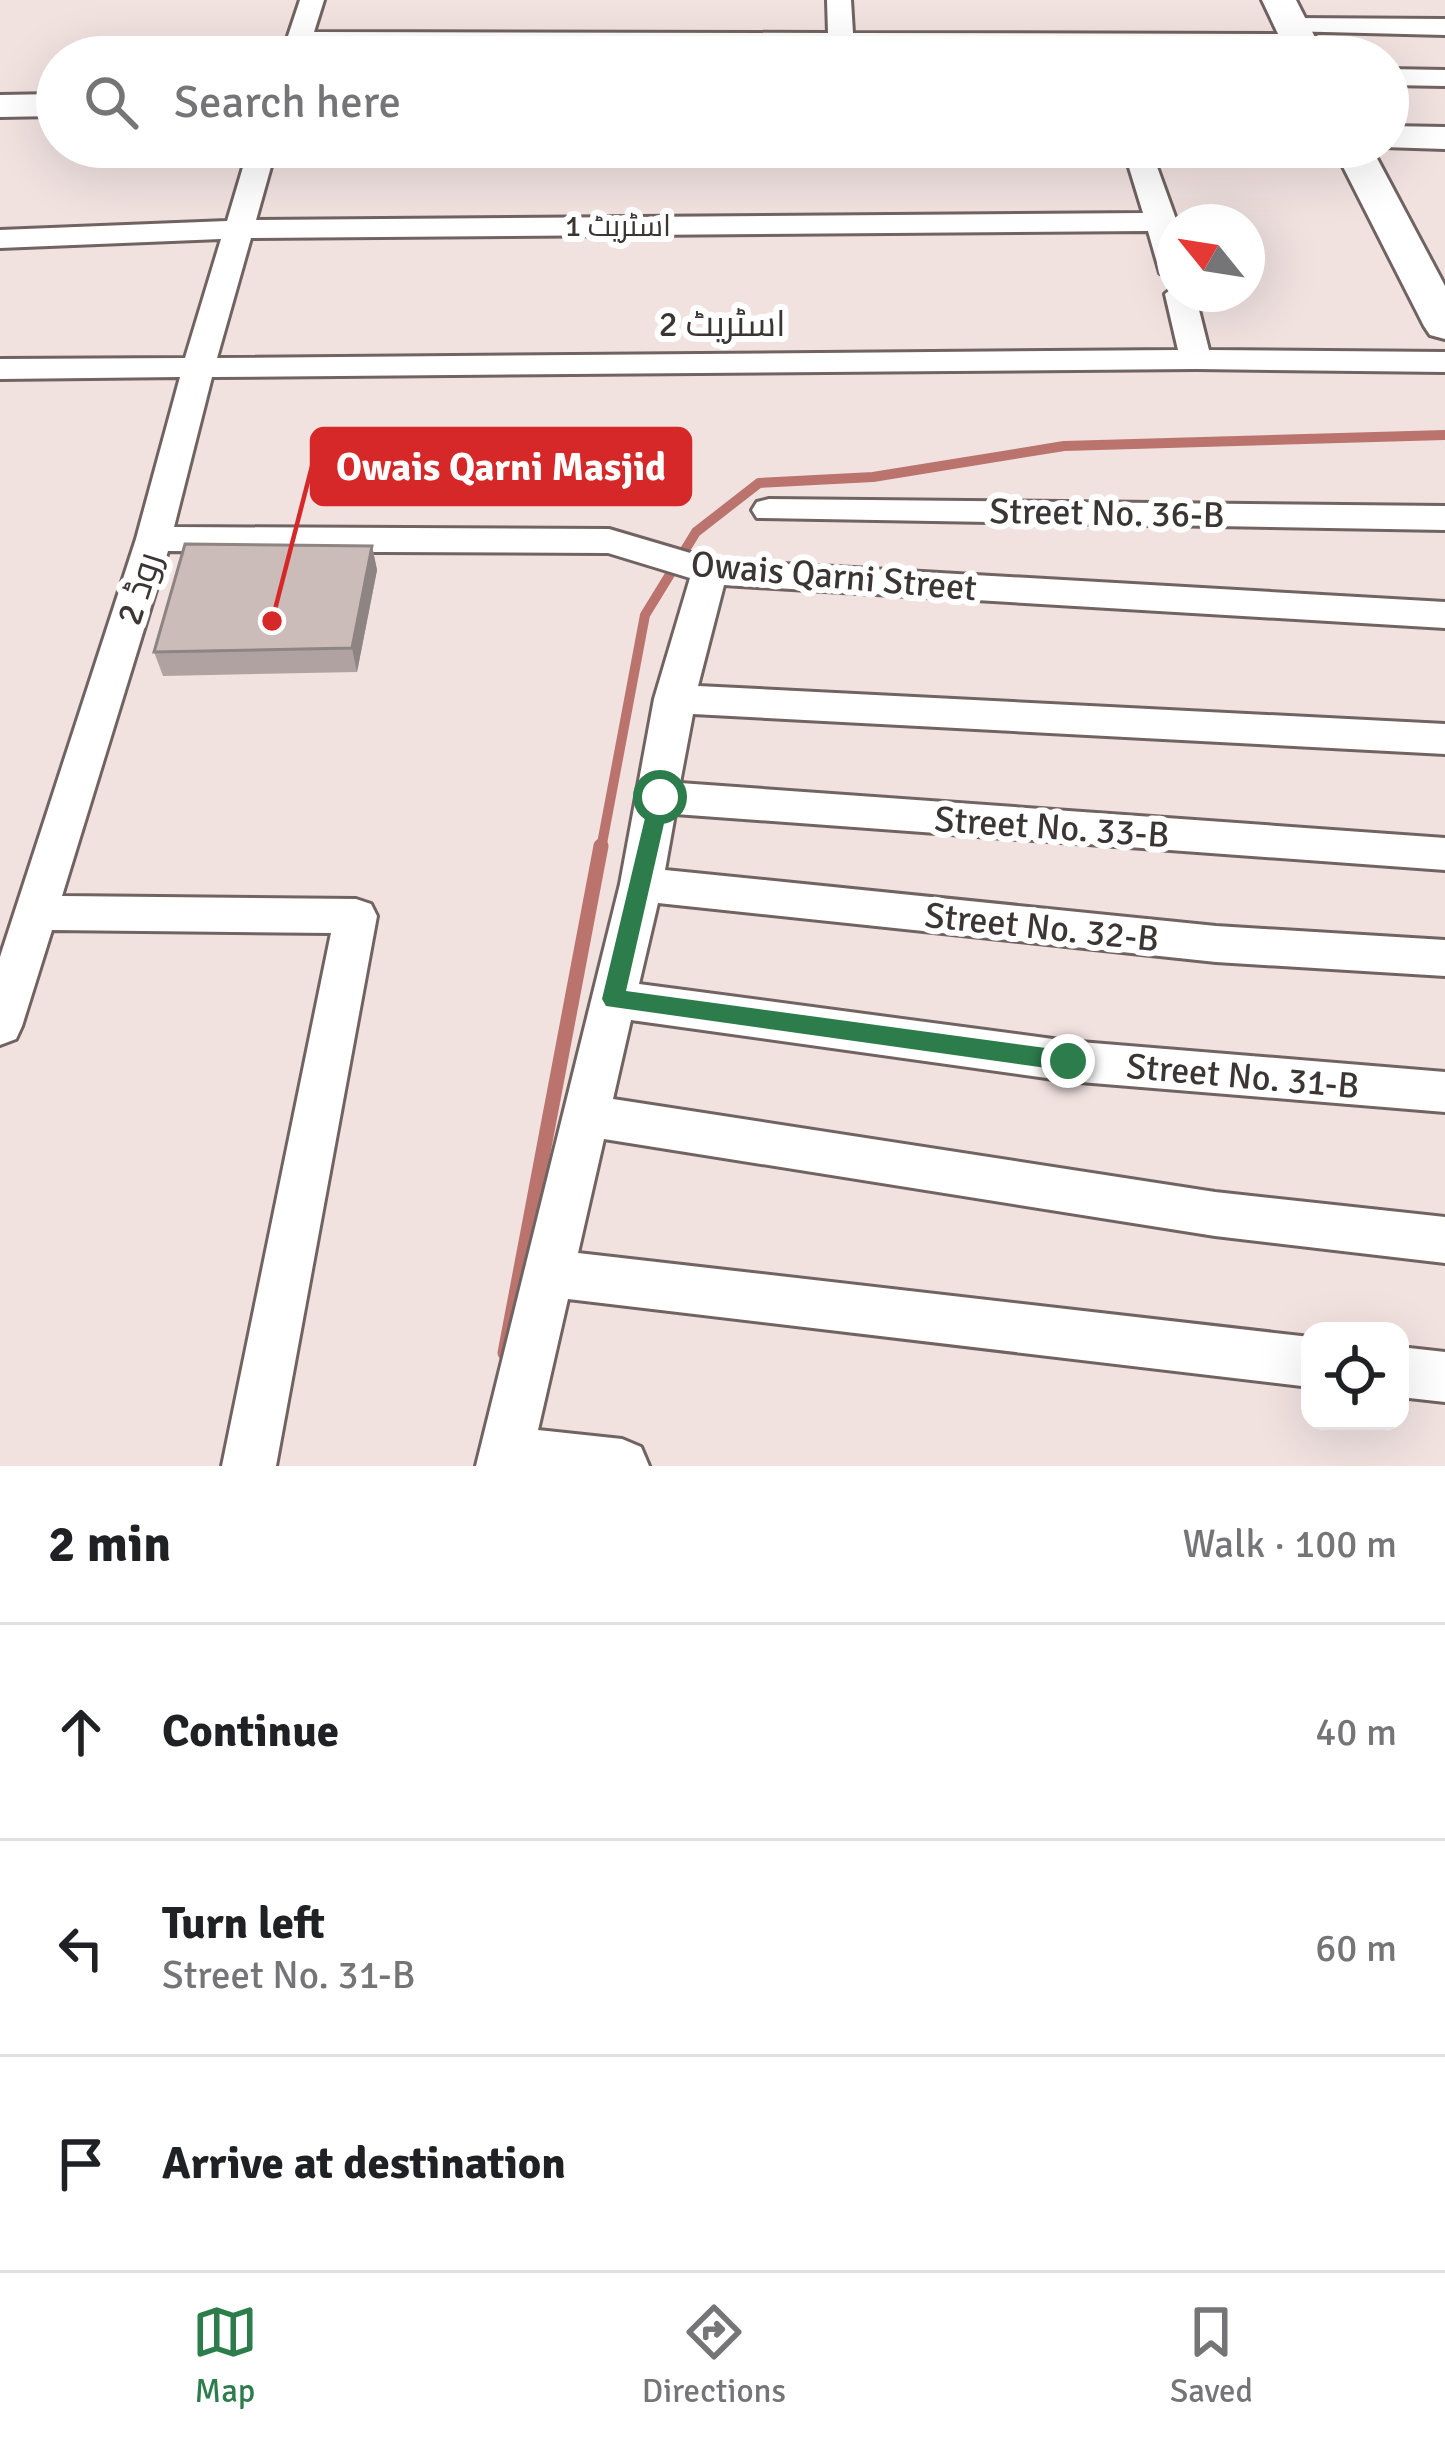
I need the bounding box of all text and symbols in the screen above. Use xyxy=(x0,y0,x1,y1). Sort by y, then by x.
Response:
search box xyxy=(36,36,1409,168)
icon: search xyxy=(78,69,144,135)
text: Search here xyxy=(174,75,401,130)
north arrow xyxy=(1157,204,1265,312)
street label: اسٹریٹ 1 xyxy=(565,208,671,245)
street label: اسٹریٹ 2 xyxy=(658,302,786,347)
callout: Owais Qarni Masjid xyxy=(312,429,690,504)
text: Owais Qarni Masjid xyxy=(336,443,666,491)
street label: Street No. 36-B xyxy=(989,489,1225,538)
street label: Owais Qarni Street xyxy=(689,542,979,611)
street label: روڈ 2 xyxy=(107,546,172,631)
route start xyxy=(633,770,687,824)
street label: Street No. 33-B xyxy=(933,797,1171,858)
street label: Street No. 32-B xyxy=(923,893,1161,962)
route end xyxy=(1041,1034,1095,1088)
street label: Street No. 31-B xyxy=(1124,1044,1361,1109)
map controls xyxy=(1301,1322,1409,1430)
button: locate xyxy=(1301,1322,1409,1430)
text: 2 min xyxy=(48,1513,171,1576)
text: Walk · 100 m xyxy=(1183,1520,1397,1568)
icon: ahead xyxy=(48,1699,114,1765)
text: Continue xyxy=(162,1704,339,1759)
text: 40 m xyxy=(1315,1708,1397,1756)
text: Turn left xyxy=(162,1896,325,1951)
icon: left xyxy=(48,1915,114,1981)
text: 60 m xyxy=(1315,1924,1397,1972)
text: Street No. 31-B xyxy=(162,1951,415,1999)
icon: arrive xyxy=(48,2131,114,2197)
text: Arrive at destination xyxy=(162,2136,566,2191)
tab: Map xyxy=(192,2299,258,2412)
tab: Directions xyxy=(642,2299,786,2412)
tab: Saved xyxy=(1170,2299,1253,2412)

